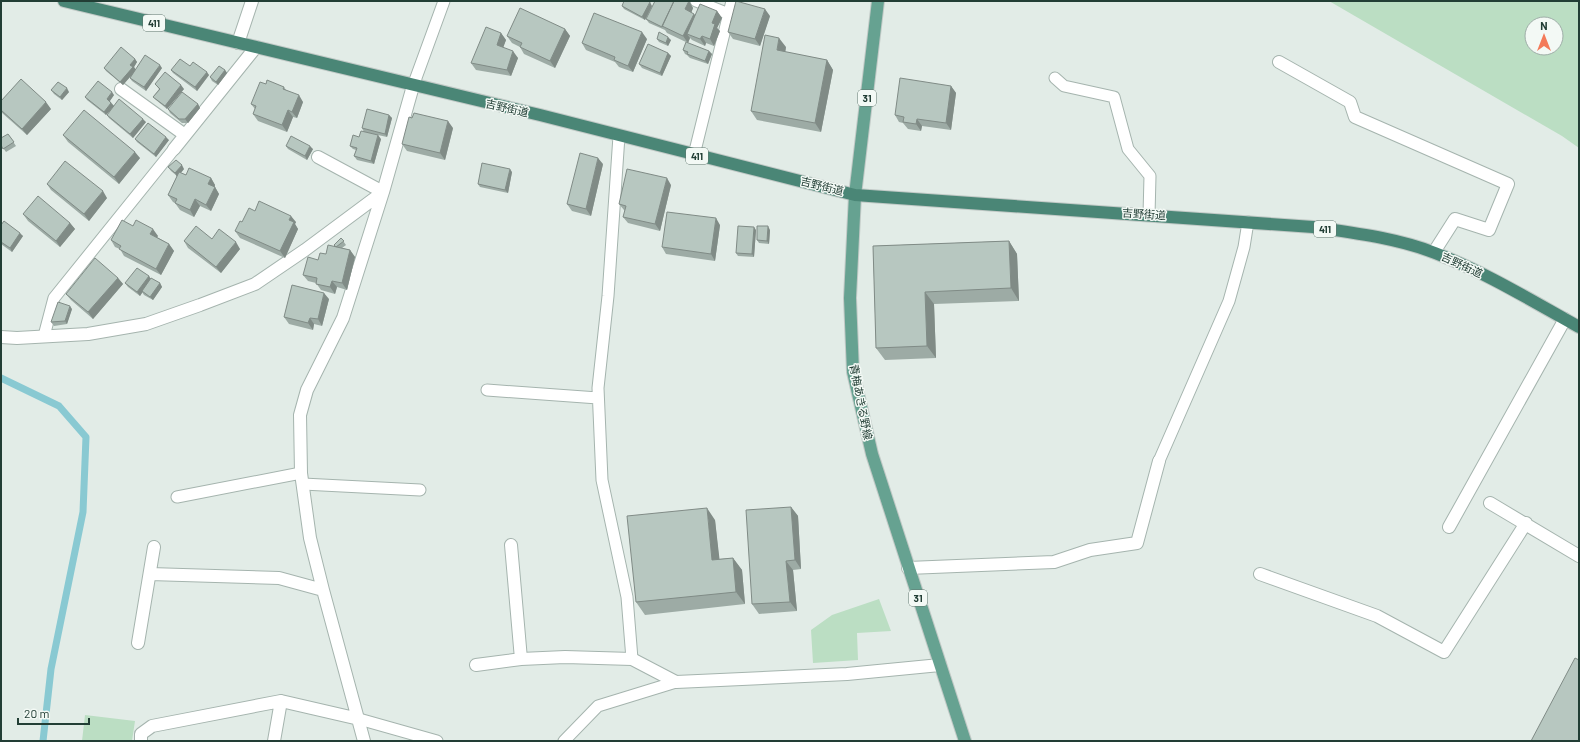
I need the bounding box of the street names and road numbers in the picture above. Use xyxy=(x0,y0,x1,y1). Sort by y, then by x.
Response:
road number: 411 xyxy=(143,15,165,31)
road number: 31 xyxy=(858,90,876,106)
street label: 吉野街道 xyxy=(484,96,530,119)
road number: 411 xyxy=(686,148,708,164)
street label: 吉野街道 xyxy=(799,174,845,197)
street label: 吉野街道 xyxy=(1122,205,1166,222)
road number: 411 xyxy=(1314,221,1336,237)
street label: 吉野街道 xyxy=(1440,249,1485,280)
street label: 青梅あきる野線 xyxy=(848,363,875,441)
road number: 31 xyxy=(909,590,927,606)

